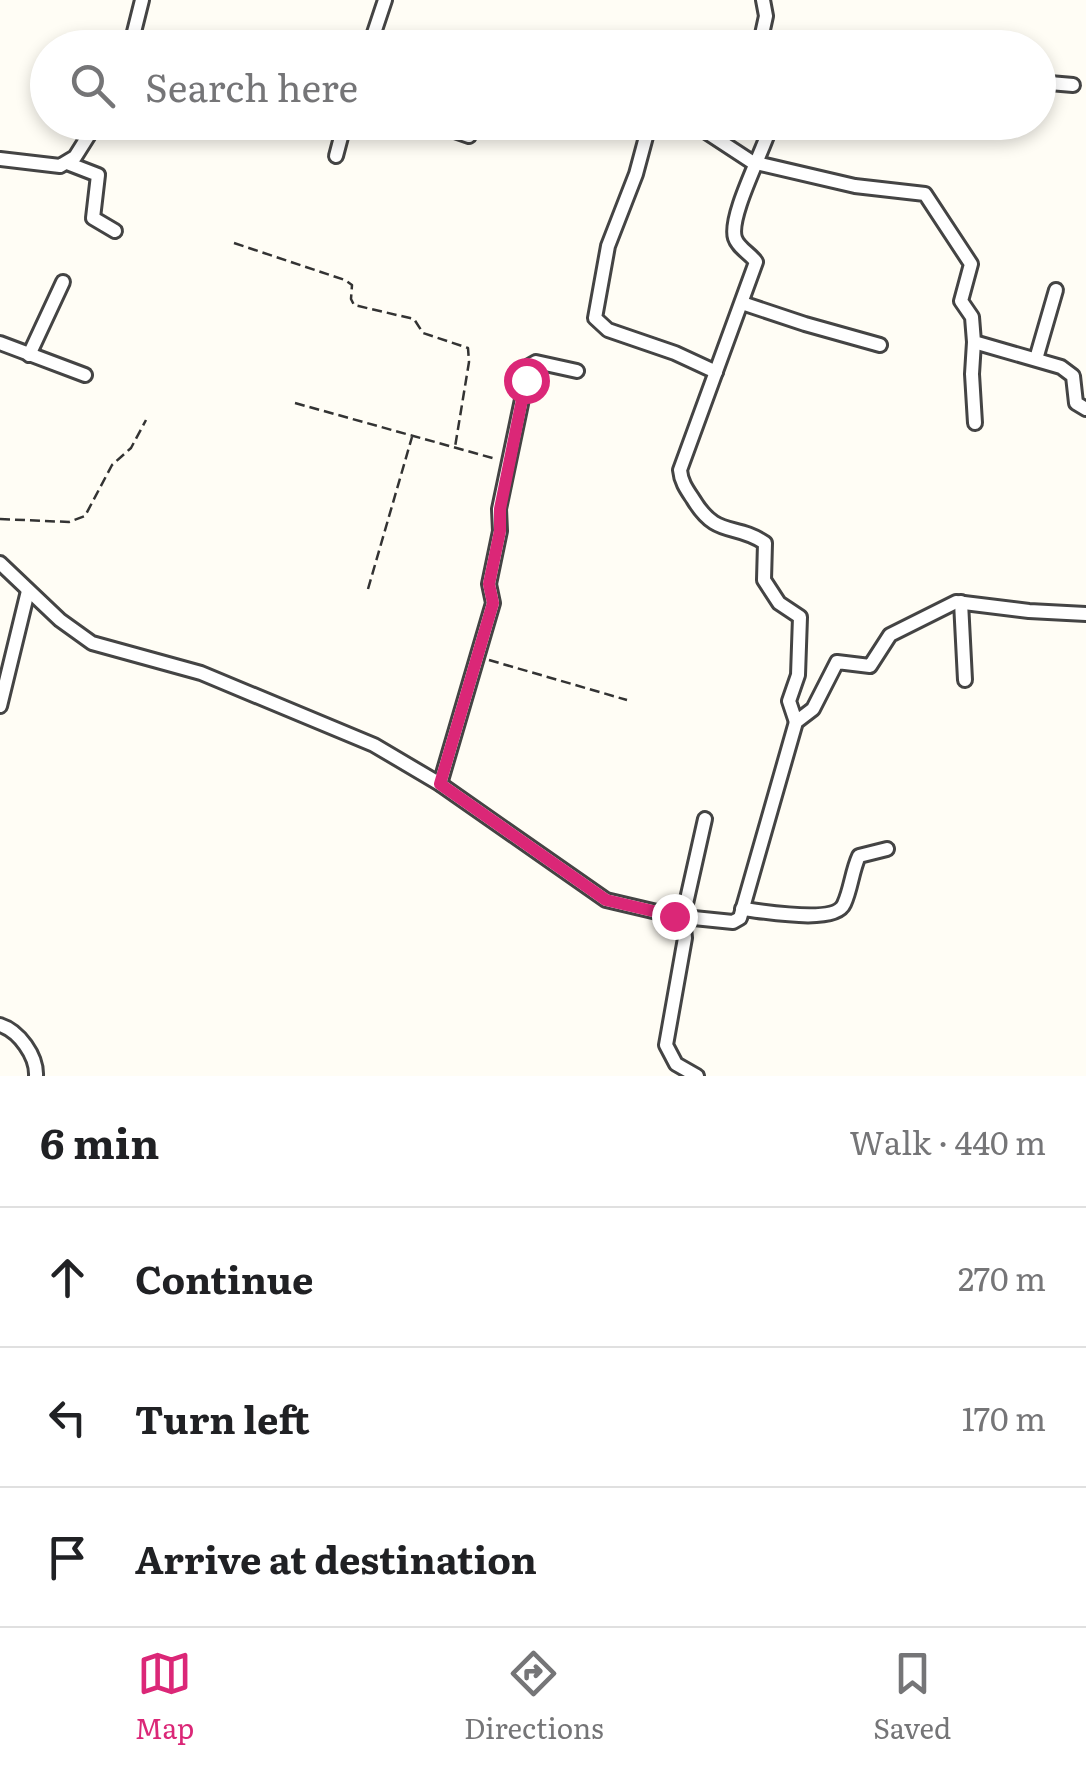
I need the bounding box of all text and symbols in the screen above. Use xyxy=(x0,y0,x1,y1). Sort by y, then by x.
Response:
search box xyxy=(30,30,1056,140)
text: Search here xyxy=(145,57,358,114)
icon: search xyxy=(65,58,120,113)
route start xyxy=(504,358,550,404)
route end xyxy=(652,894,698,940)
text: 6 min xyxy=(40,1110,159,1172)
text: Walk · 440 m xyxy=(849,1117,1046,1165)
text: Continue xyxy=(135,1249,313,1306)
icon: ahead xyxy=(40,1250,95,1305)
text: 270 m xyxy=(958,1253,1046,1301)
text: Turn left xyxy=(135,1389,310,1446)
icon: left xyxy=(40,1390,95,1445)
text: 170 m xyxy=(962,1393,1046,1441)
text: Arrive at destination xyxy=(135,1529,537,1586)
icon: arrive xyxy=(40,1530,95,1585)
tab: Map xyxy=(135,1646,194,1748)
tab: Directions xyxy=(464,1646,604,1748)
tab: Saved xyxy=(873,1646,951,1748)

